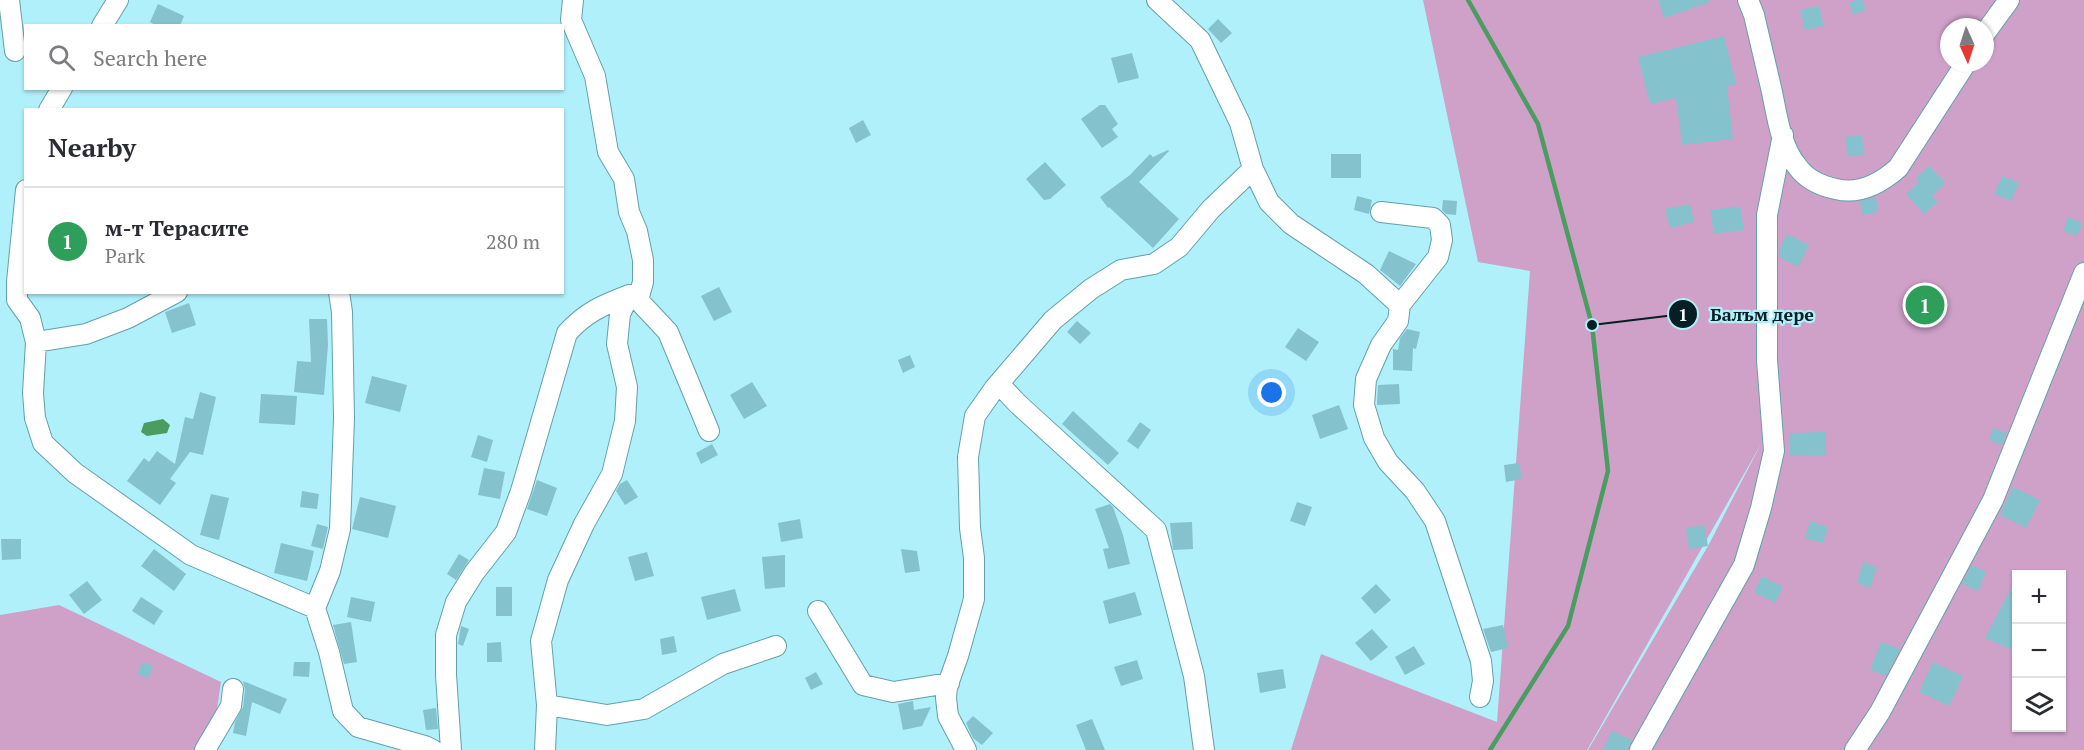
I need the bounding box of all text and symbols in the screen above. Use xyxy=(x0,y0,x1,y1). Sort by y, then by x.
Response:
north arrow xyxy=(1940,18,1994,72)
search box xyxy=(24,24,564,90)
icon: search xyxy=(45,41,78,74)
text: Search here xyxy=(93,43,207,72)
text: Nearby xyxy=(48,130,136,164)
text: м-т Терасите xyxy=(105,213,249,242)
text: 1 xyxy=(62,228,73,255)
text: 280 m xyxy=(486,228,540,255)
text: Park xyxy=(105,242,145,269)
pin: 1 xyxy=(1906,282,1944,328)
callout: Балъм дере xyxy=(1668,296,1826,332)
text: 1 xyxy=(1678,302,1688,326)
text: Балъм дере xyxy=(1710,302,1814,326)
your location xyxy=(1257,378,1286,407)
map controls xyxy=(2012,570,2066,732)
button: + xyxy=(2012,570,2066,624)
button: − xyxy=(2012,624,2066,678)
button: layers xyxy=(2012,678,2066,732)

